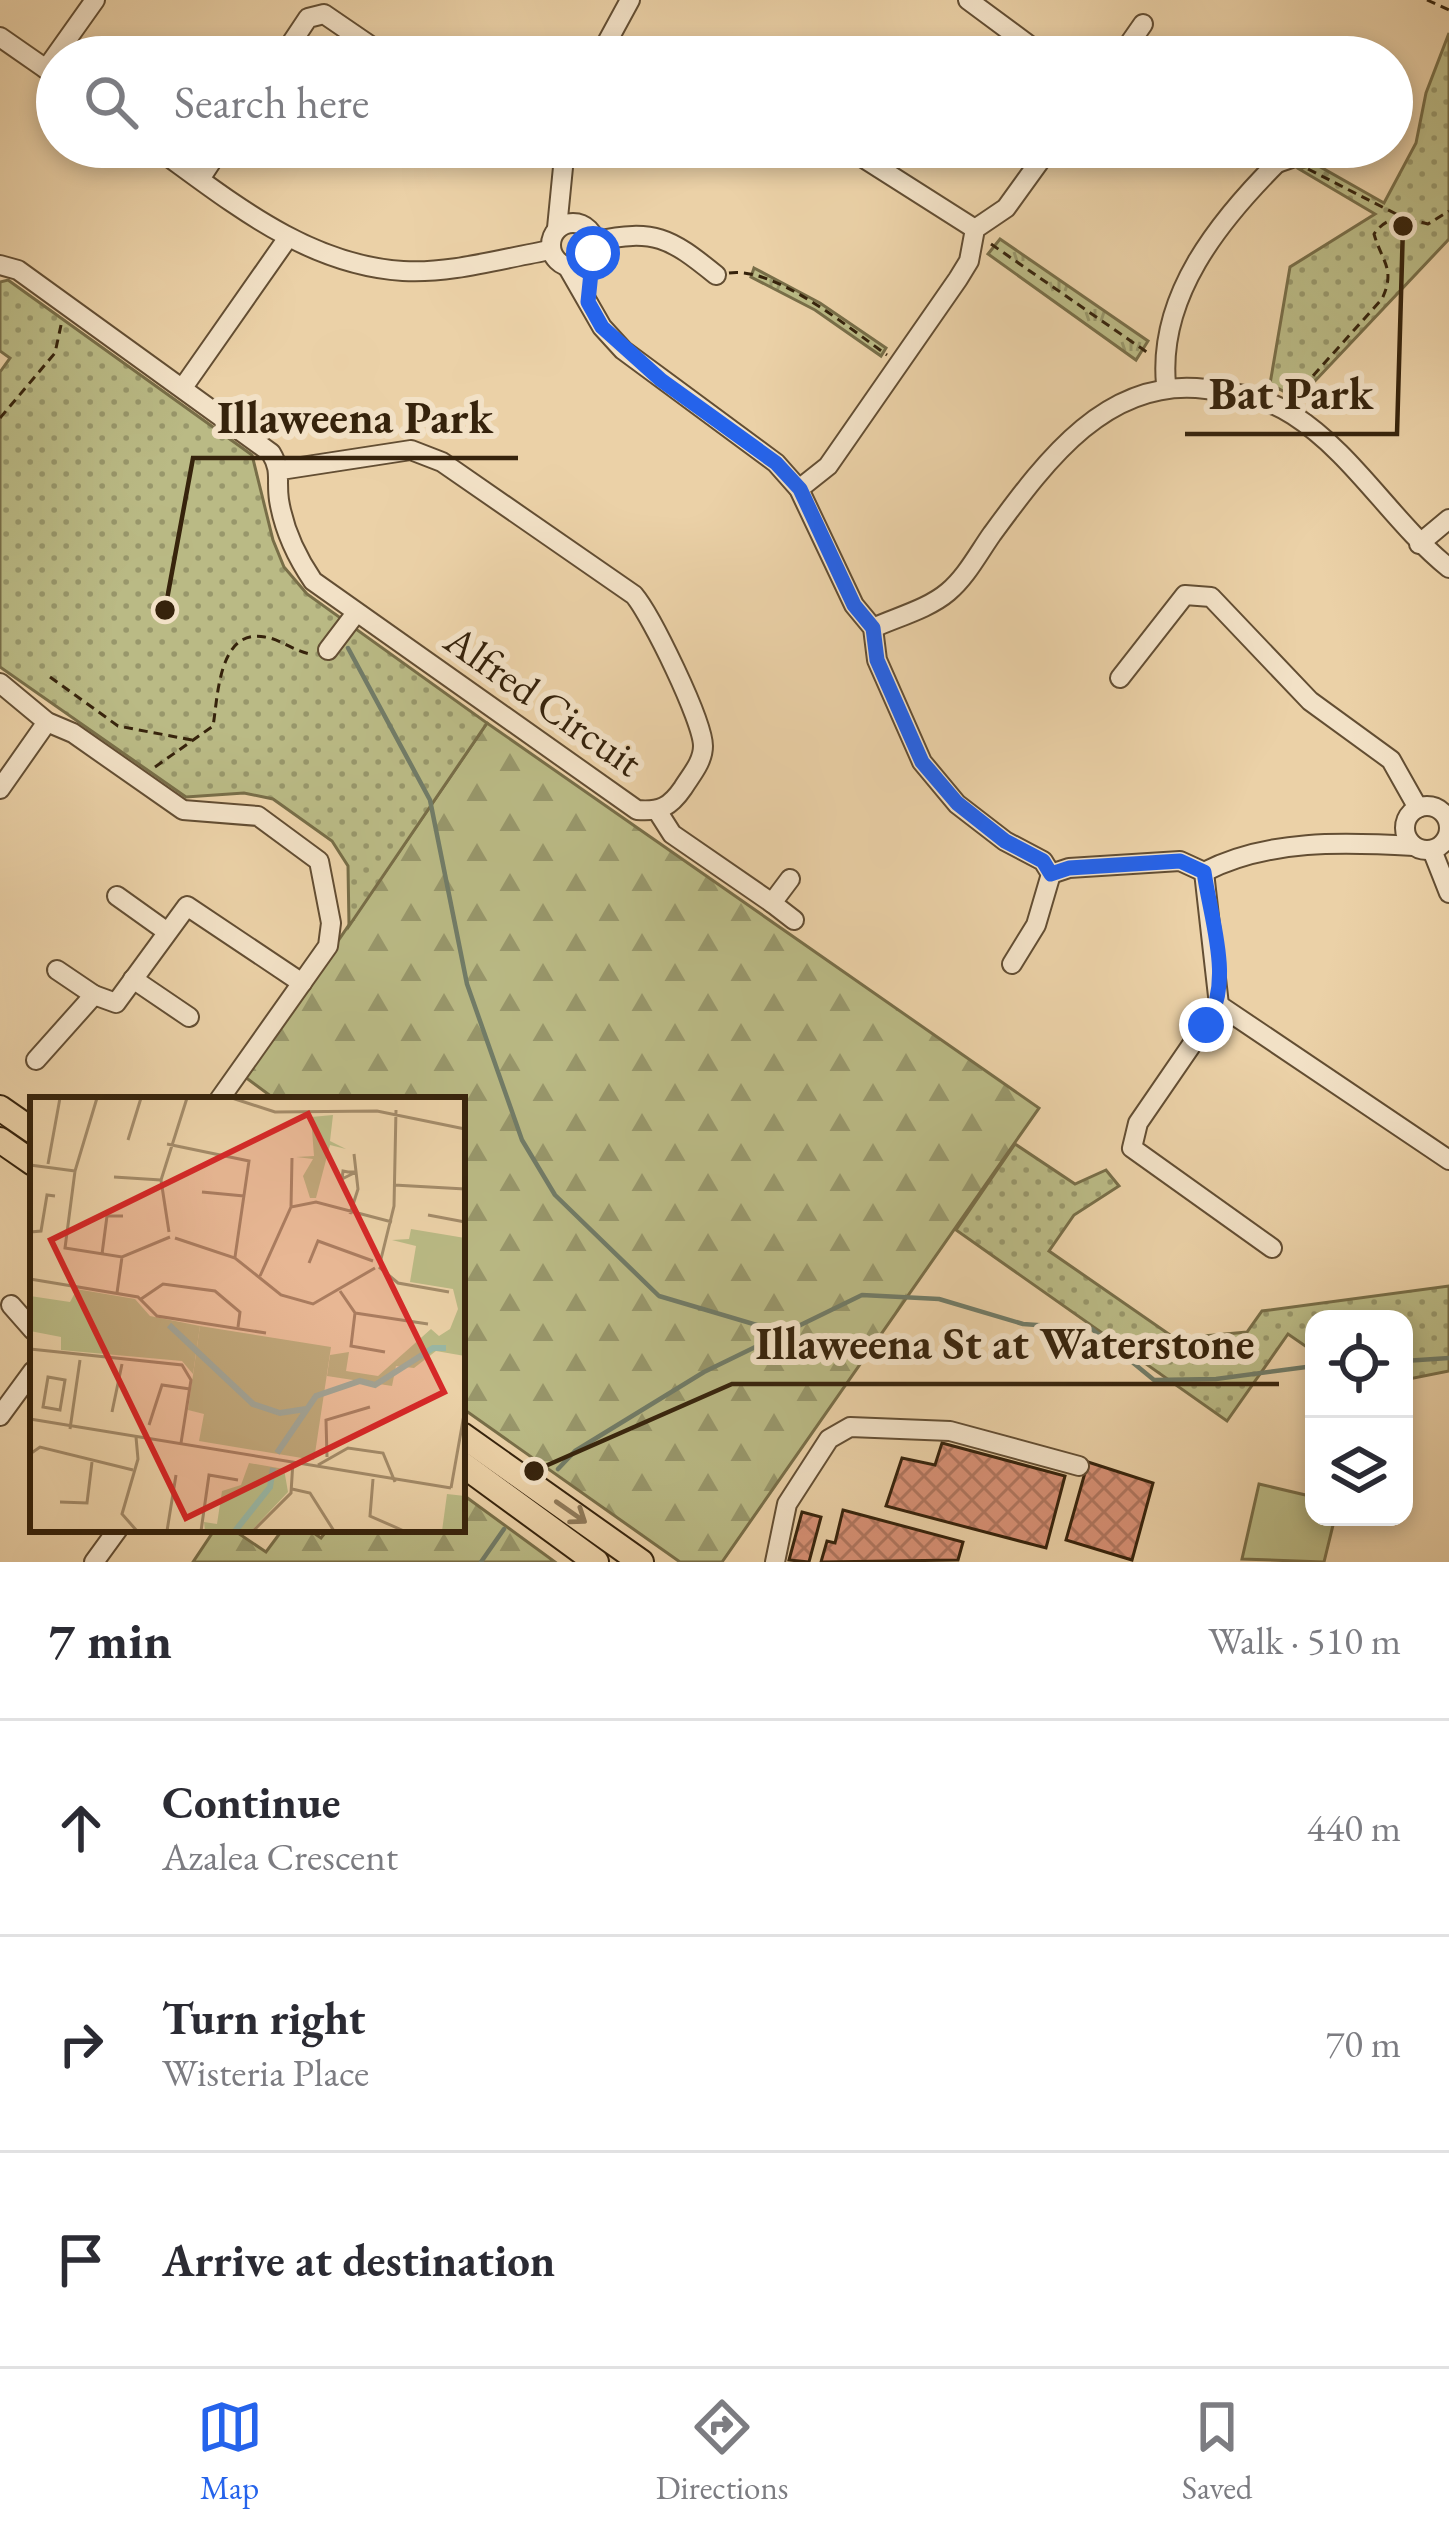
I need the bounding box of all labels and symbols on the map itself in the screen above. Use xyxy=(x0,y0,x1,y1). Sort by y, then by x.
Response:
route start xyxy=(566,226,620,280)
callout: Bat Park xyxy=(1185,353,1397,434)
text: Bat Park xyxy=(1209,364,1375,422)
callout: Illaweena Park xyxy=(193,377,518,458)
text: Illaweena Park xyxy=(217,388,494,446)
street label: Alfred Circuit xyxy=(433,612,653,789)
route end xyxy=(1179,998,1233,1052)
inset map xyxy=(30,1097,465,1532)
callout: Illaweena St at Waterstone xyxy=(732,1303,1279,1384)
text: Illaweena St at Waterstone xyxy=(755,1314,1255,1372)
one-way arrow xyxy=(553,1500,586,1525)

